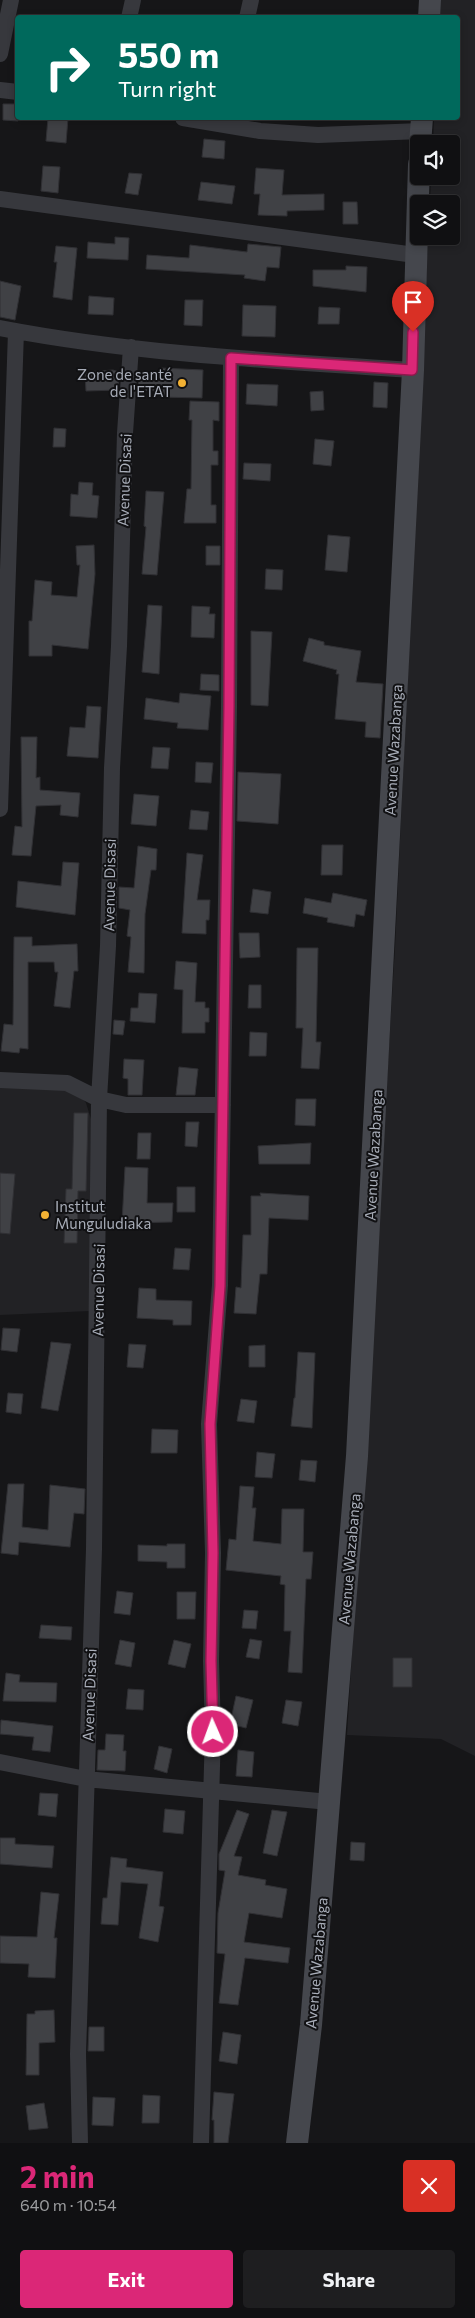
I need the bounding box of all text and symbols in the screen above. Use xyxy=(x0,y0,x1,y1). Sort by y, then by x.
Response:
text: 550 m xyxy=(118,32,219,75)
icon: right xyxy=(35,35,100,100)
text: Turn right xyxy=(118,75,216,102)
map controls xyxy=(410,135,460,245)
button: sound xyxy=(410,135,460,185)
button: layers xyxy=(410,195,460,245)
pin xyxy=(392,281,434,332)
icon: arrive xyxy=(399,288,427,316)
place label: Zone de santé de l'ETAT xyxy=(77,365,172,400)
marker: Zone de santé de l'ETAT xyxy=(176,377,188,389)
street label: Avenue Disasi xyxy=(113,433,135,527)
street label: Avenue Wazabanga xyxy=(381,684,405,816)
street label: Avenue Disasi xyxy=(99,838,119,932)
street label: Avenue Wazabanga xyxy=(361,1089,385,1221)
place label: Institut Munguludiaka xyxy=(55,1197,151,1232)
marker: Institut Munguludiaka xyxy=(39,1209,51,1221)
street label: Avenue Disasi xyxy=(88,1243,108,1337)
street label: Avenue Wazabanga xyxy=(334,1493,364,1625)
street label: Avenue Disasi xyxy=(78,1648,100,1742)
position arrow xyxy=(186,1705,238,1757)
street label: Avenue Wazabanga xyxy=(301,1897,331,2029)
text: 2 min xyxy=(20,2157,95,2194)
button: close xyxy=(403,2160,455,2212)
text: 640 m · 10:54 xyxy=(20,2195,117,2214)
button: Exit xyxy=(20,2250,233,2308)
button: Share xyxy=(243,2250,455,2308)

